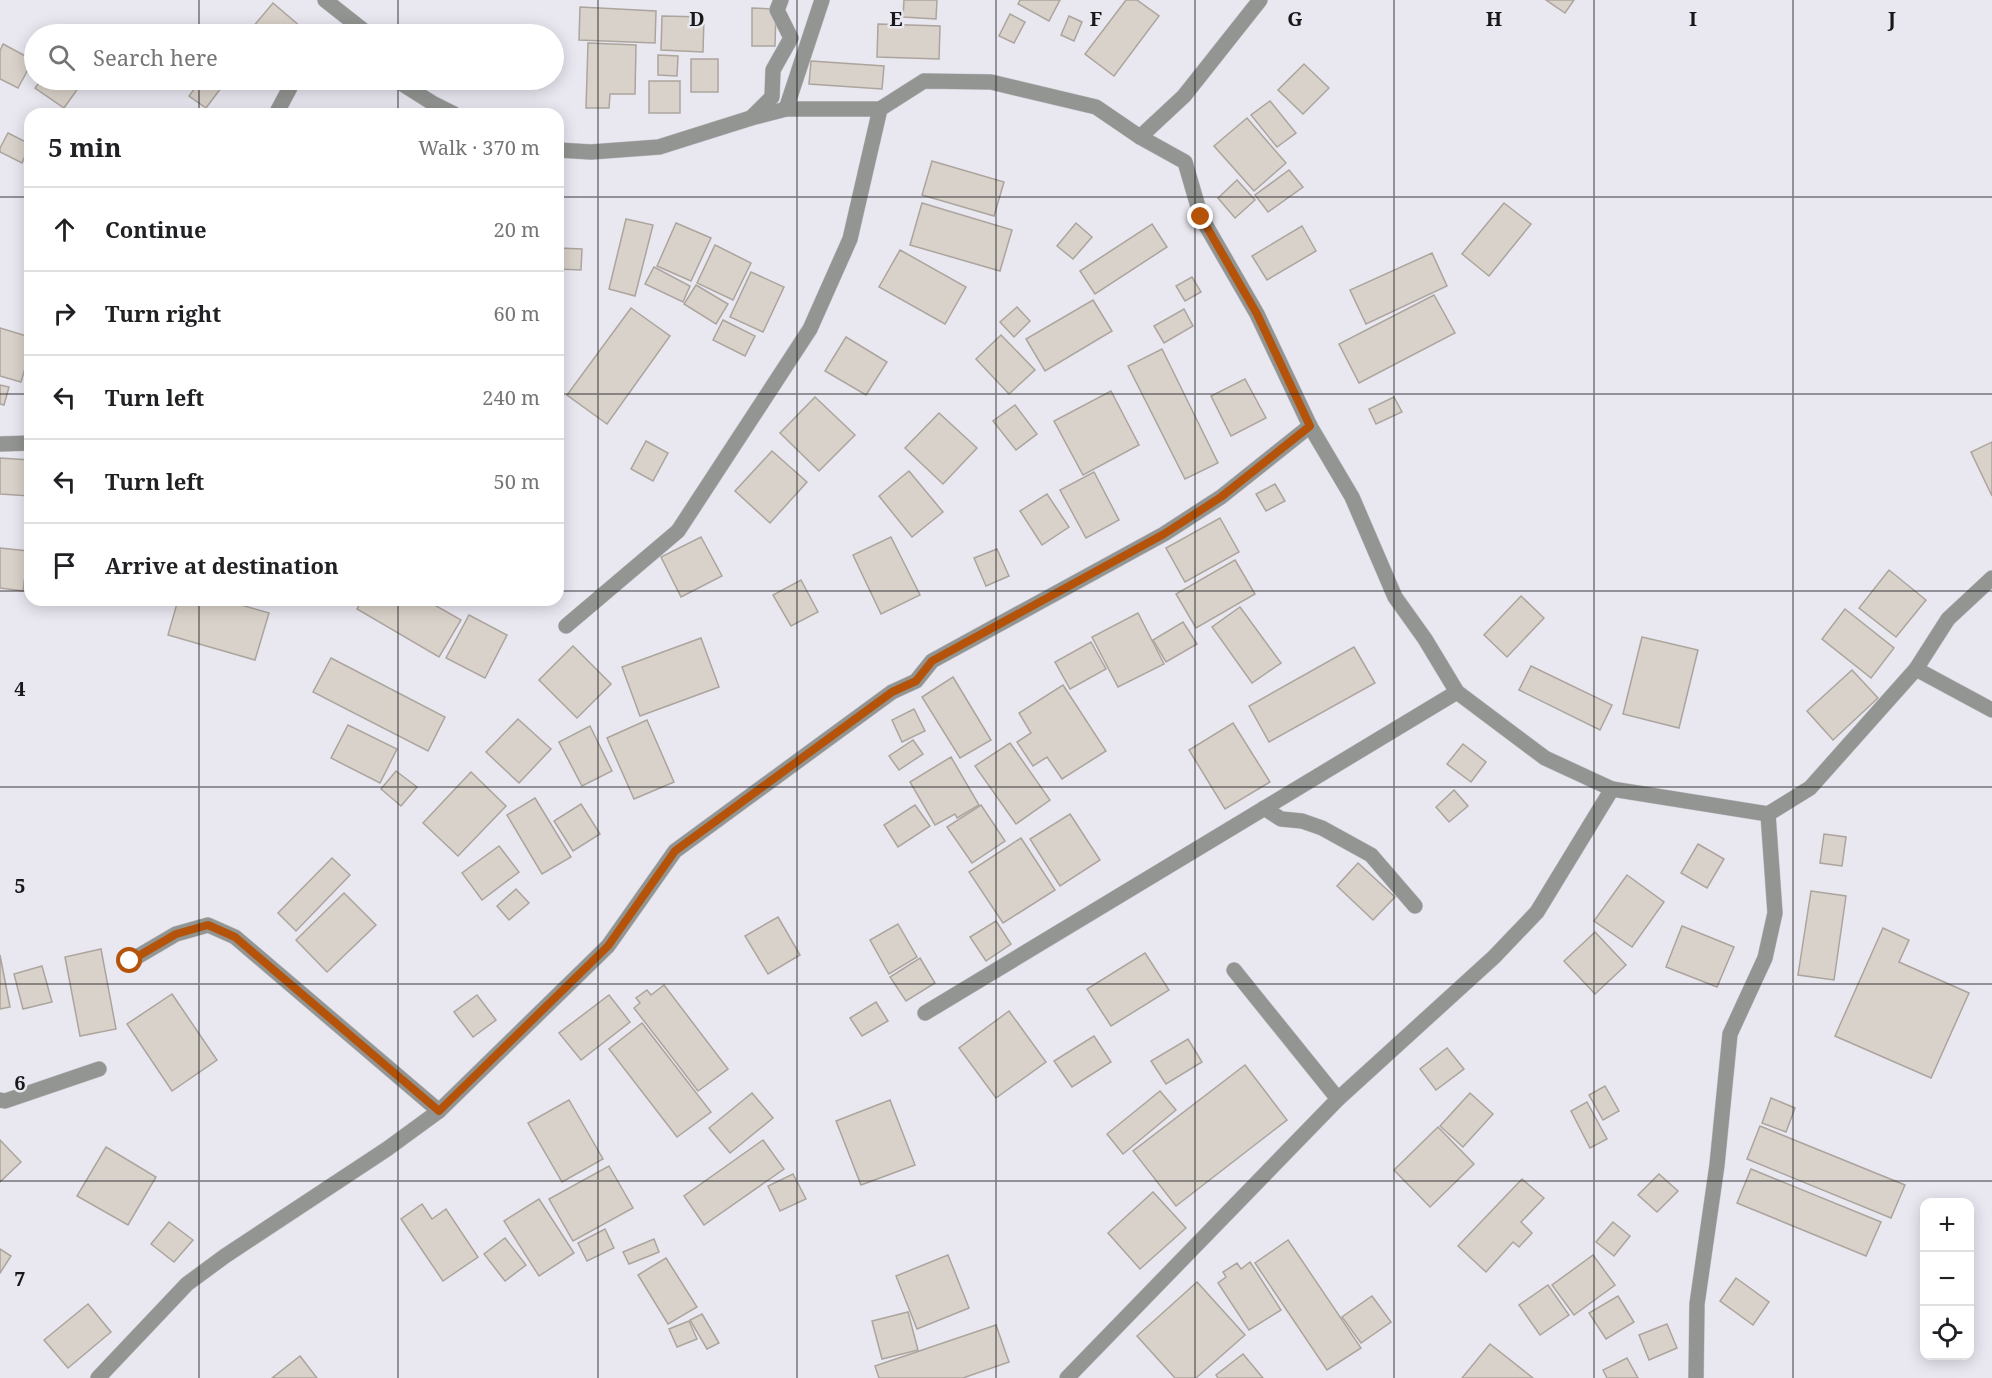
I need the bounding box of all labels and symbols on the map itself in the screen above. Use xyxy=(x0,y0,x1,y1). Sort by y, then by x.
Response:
text: D xyxy=(689,5,705,32)
text: E xyxy=(889,5,903,32)
text: F xyxy=(1090,5,1102,32)
text: G xyxy=(1287,5,1303,32)
text: H xyxy=(1486,5,1502,32)
text: I xyxy=(1689,5,1697,32)
text: J xyxy=(1887,5,1896,32)
route end xyxy=(1187,203,1213,229)
text: 4 xyxy=(14,675,26,702)
text: 5 xyxy=(14,872,26,899)
route start xyxy=(116,947,142,973)
text: 6 xyxy=(14,1069,26,1096)
text: 7 xyxy=(14,1265,26,1292)

